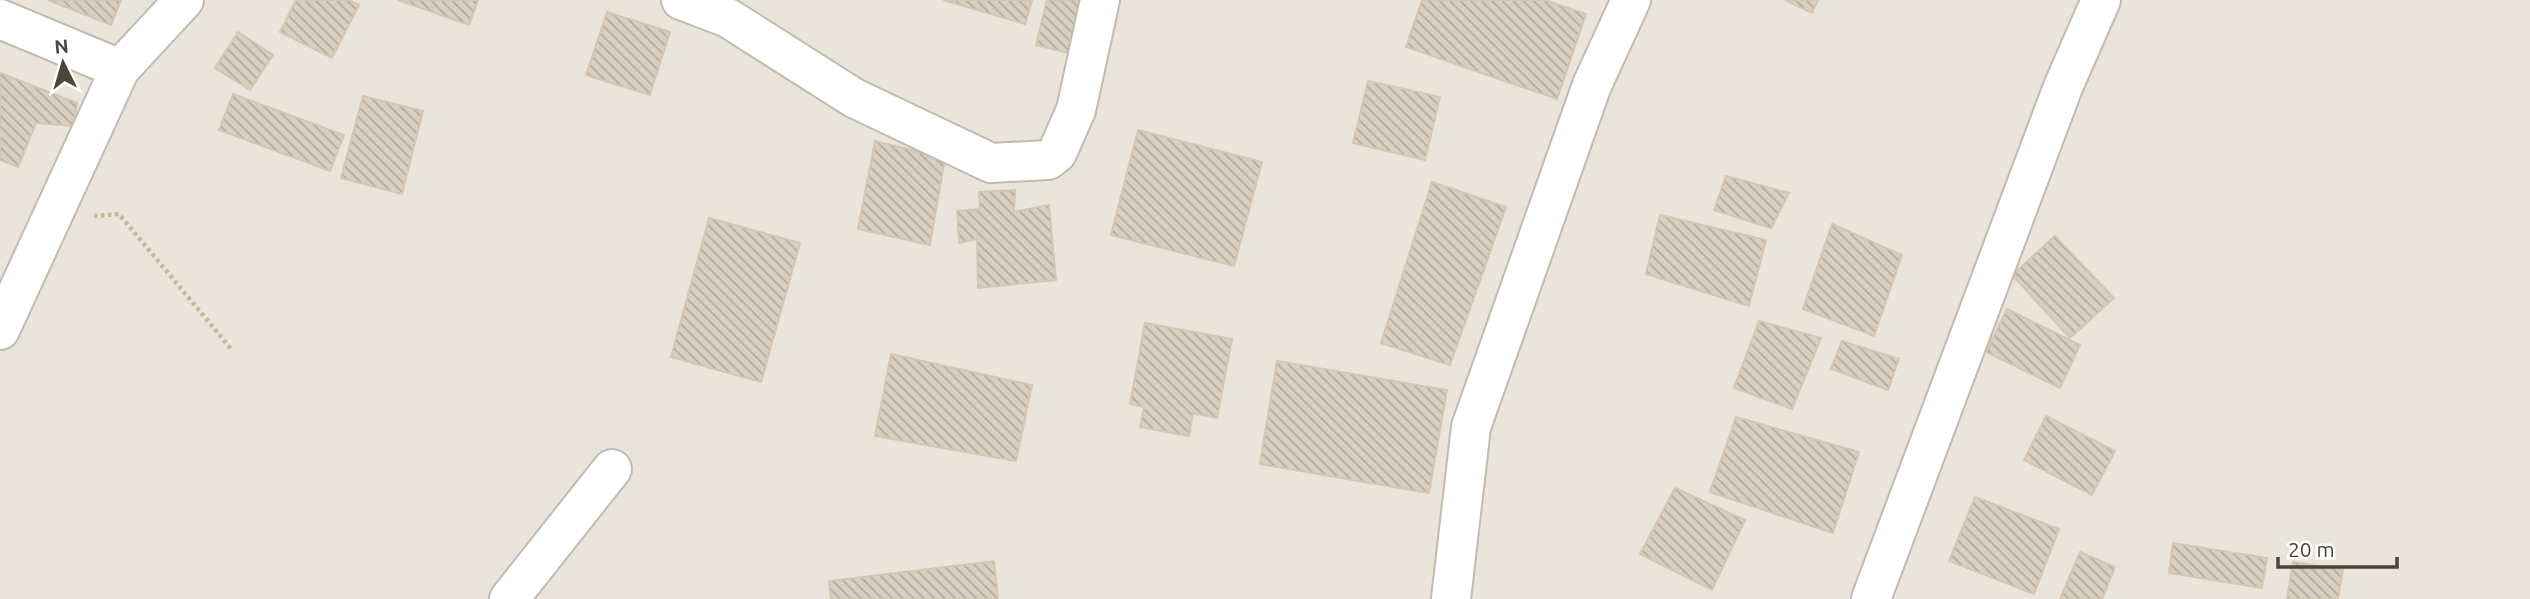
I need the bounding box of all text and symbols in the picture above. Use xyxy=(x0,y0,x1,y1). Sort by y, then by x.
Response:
north arrow xyxy=(28,28,98,98)
text: N xyxy=(53,34,70,58)
scale bar xyxy=(2278,526,2397,570)
text: 20 m xyxy=(2288,537,2335,561)

